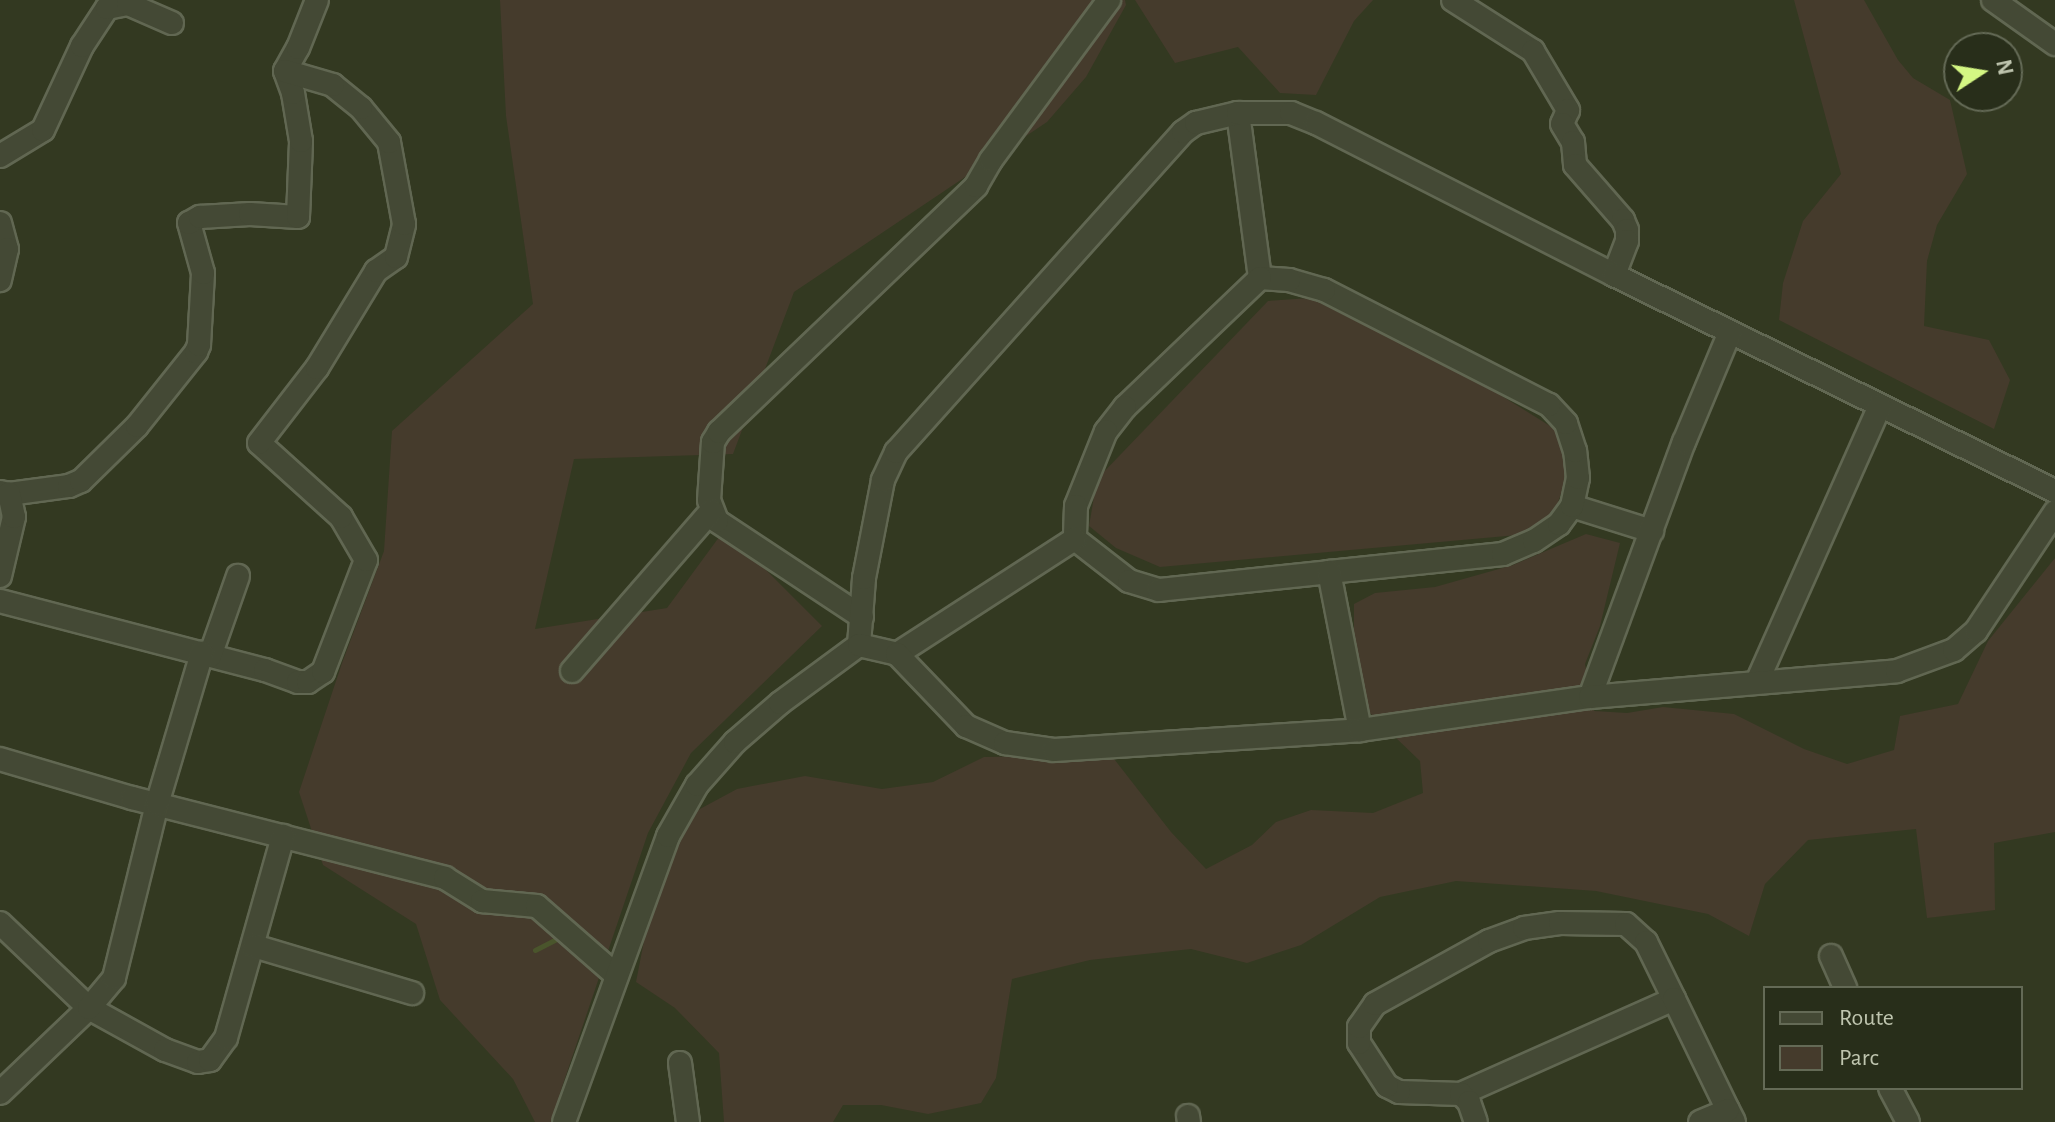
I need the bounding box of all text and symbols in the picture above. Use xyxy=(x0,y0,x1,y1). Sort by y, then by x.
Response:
north arrow xyxy=(1943,32,2023,112)
text: N xyxy=(1992,58,2017,77)
legend xyxy=(1763,986,2023,1090)
text: Route xyxy=(1839,1006,1894,1030)
text: Parc xyxy=(1839,1046,1879,1070)

